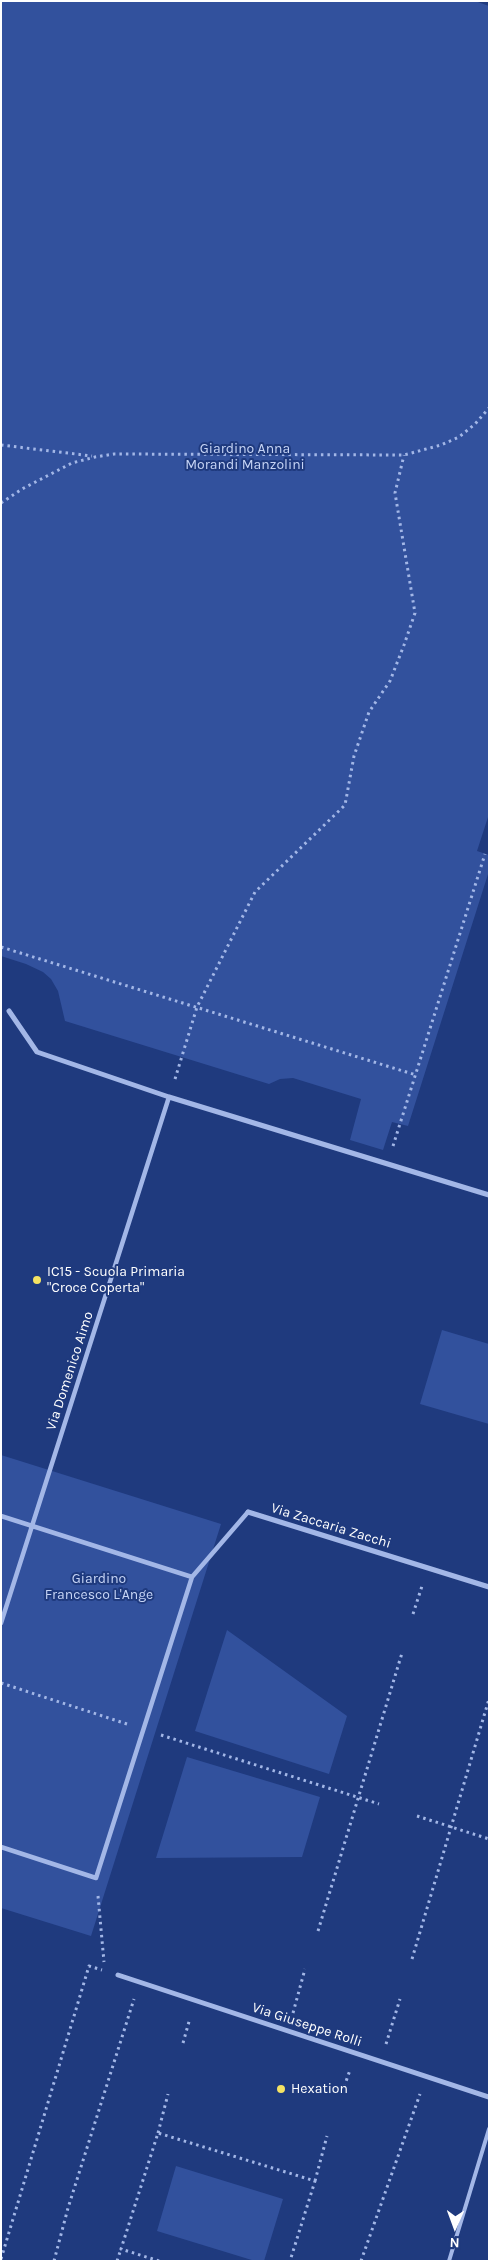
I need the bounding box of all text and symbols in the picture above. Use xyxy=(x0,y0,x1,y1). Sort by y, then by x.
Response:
park label: Giardino Anna Morandi Manzolini xyxy=(185,441,305,474)
place label: IC15 - Scuola Primaria "Croce Coperta" xyxy=(47,1264,185,1296)
marker: IC15 - Scuola Primaria "Croce Coperta" xyxy=(31,1274,43,1286)
street label: Via Domenico Aimo xyxy=(43,1309,97,1433)
street label: Via Zaccaria Zacchi xyxy=(269,1500,393,1552)
park label: Giardino Francesco L'Ange xyxy=(45,1571,153,1604)
street label: Via Giuseppe Rolli xyxy=(250,1999,364,2051)
place label: Hexation xyxy=(291,2081,348,2097)
marker: Hexation xyxy=(275,2083,287,2095)
north arrow xyxy=(430,2202,480,2252)
text: N xyxy=(449,2234,460,2251)

